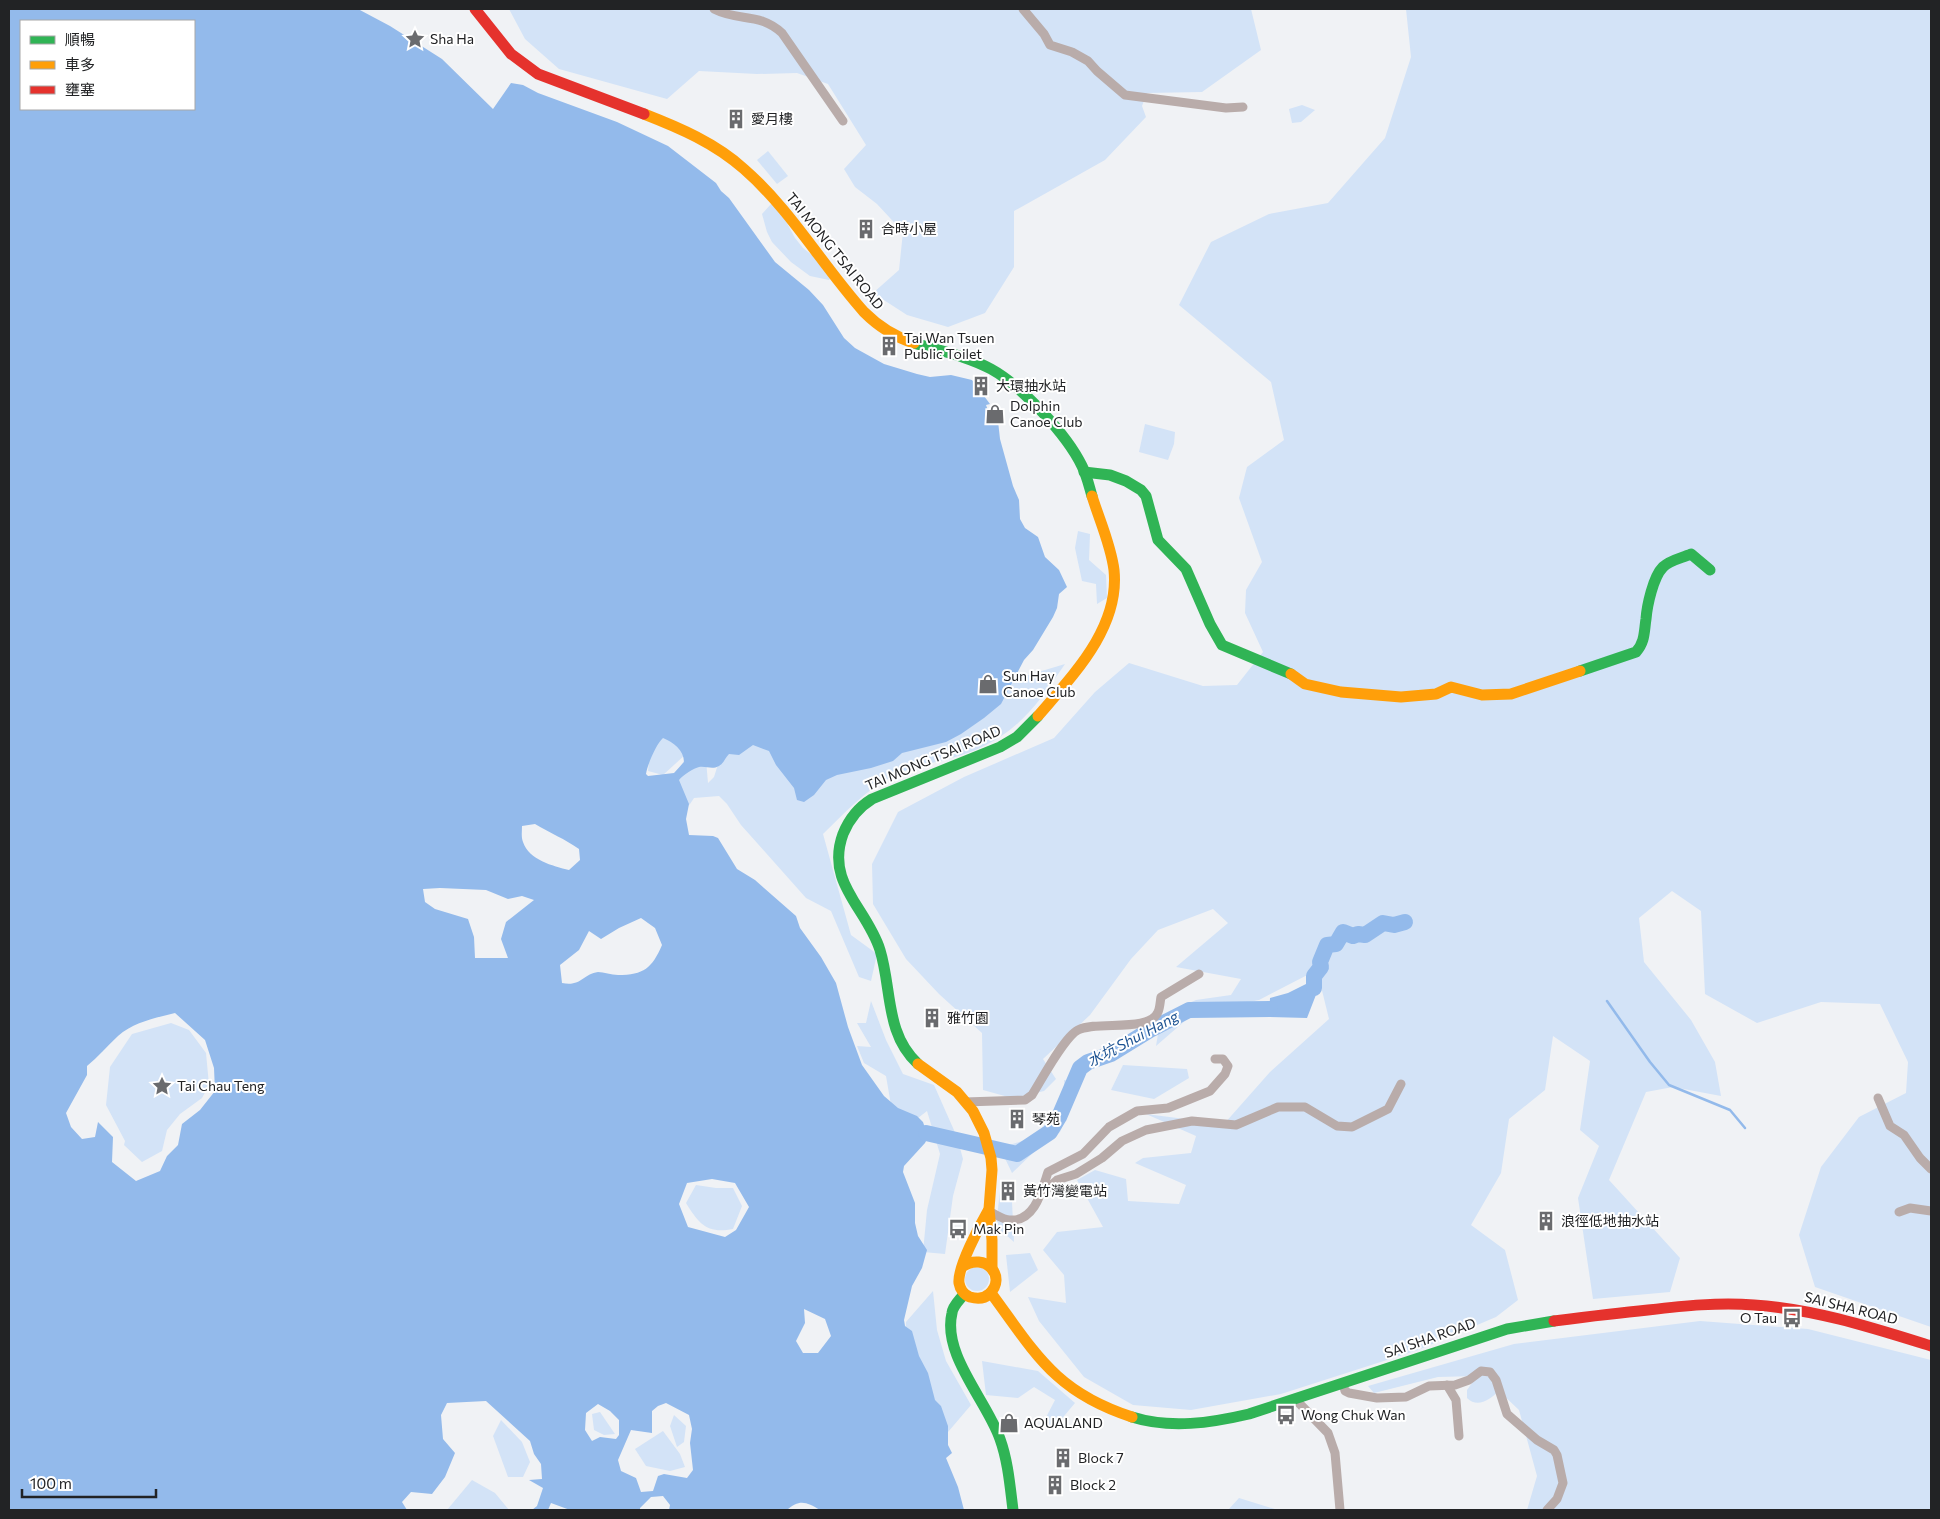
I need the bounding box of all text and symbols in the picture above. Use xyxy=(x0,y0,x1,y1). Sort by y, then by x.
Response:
legend xyxy=(20,20,195,110)
place icon: Sha Ha xyxy=(404,28,426,50)
text: 順暢 xyxy=(65,30,95,48)
place label: Sha Ha xyxy=(430,30,474,47)
text: 車多 xyxy=(65,55,95,73)
text: 壅塞 xyxy=(65,80,95,98)
building icon: 愛月樓 xyxy=(725,108,747,130)
place label: 愛月樓 xyxy=(751,110,793,127)
street label: TAI MONG TSAI ROAD xyxy=(783,189,888,313)
building icon: 合時小屋 xyxy=(855,218,877,240)
place label: 合時小屋 xyxy=(881,220,937,237)
place label: Tai Wan Tsuen Public Toilet xyxy=(904,329,994,362)
building icon: Tai Wan Tsuen Public Toilet xyxy=(878,335,900,357)
building icon: 大環抽水站 xyxy=(970,375,992,397)
place label: 大環抽水站 xyxy=(996,377,1066,394)
place label: Dolphin Canoe Club xyxy=(1010,397,1083,430)
shop icon: Dolphin Canoe Club xyxy=(984,403,1006,425)
place label: Sun Hay Canoe Club xyxy=(1003,667,1076,700)
shop icon: Sun Hay Canoe Club xyxy=(977,673,999,695)
street label: TAI MONG TSAI ROAD xyxy=(862,721,1003,794)
water label: 水坑 Shui Hang xyxy=(1084,1006,1182,1070)
building icon: 雅竹園 xyxy=(921,1007,943,1029)
place label: 雅竹園 xyxy=(947,1009,989,1026)
place icon: Tai Chau Teng xyxy=(151,1075,173,1097)
place label: Tai Chau Teng xyxy=(177,1077,265,1094)
building icon: 琴苑 xyxy=(1006,1108,1028,1130)
place label: 琴苑 xyxy=(1032,1110,1060,1127)
building icon: 黃竹灣變電站 xyxy=(997,1180,1019,1202)
place label: 黃竹灣變電站 xyxy=(1023,1182,1107,1199)
building icon: 浪徑低地抽水站 xyxy=(1535,1210,1557,1232)
place label: 浪徑低地抽水站 xyxy=(1561,1212,1659,1229)
bus stop icon: Mak Pin xyxy=(947,1218,969,1240)
place label: Mak Pin xyxy=(973,1220,1024,1237)
street label: SAI SHA ROAD xyxy=(1803,1288,1900,1327)
bus stop icon: O Tau xyxy=(1781,1307,1803,1329)
place label: O Tau xyxy=(1740,1309,1777,1326)
street label: SAI SHA ROAD xyxy=(1382,1314,1478,1361)
bus stop icon: Wong Chuk Wan xyxy=(1275,1404,1297,1426)
place label: Wong Chuk Wan xyxy=(1301,1406,1406,1423)
shop icon: AQUALAND xyxy=(998,1412,1020,1434)
place label: AQUALAND xyxy=(1024,1414,1103,1431)
building icon: Block 7 xyxy=(1052,1447,1074,1469)
place label: Block 7 xyxy=(1078,1449,1124,1466)
scale bar xyxy=(22,1466,156,1498)
text: 100 m xyxy=(30,1474,72,1492)
building icon: Block 2 xyxy=(1044,1474,1066,1496)
place label: Block 2 xyxy=(1070,1476,1116,1493)

